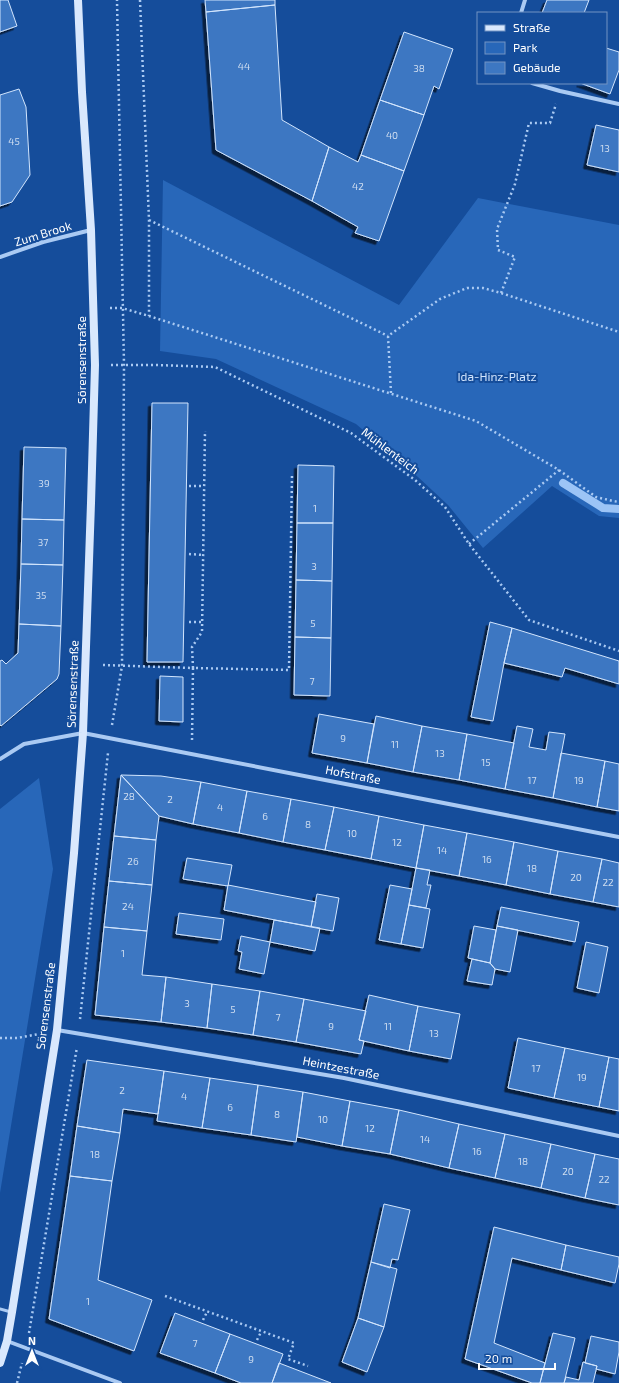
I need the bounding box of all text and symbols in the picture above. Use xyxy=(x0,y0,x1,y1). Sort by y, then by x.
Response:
legend xyxy=(477,12,607,84)
text: Straße xyxy=(513,20,550,34)
text: Park xyxy=(513,40,538,54)
house number: 44 xyxy=(238,60,250,72)
text: Gebäude xyxy=(513,60,561,74)
house number: 38 xyxy=(413,62,425,74)
house number: 40 xyxy=(386,129,398,141)
house number: 45 xyxy=(8,135,20,147)
house number: 13 xyxy=(600,142,610,154)
house number: 42 xyxy=(352,180,364,192)
street label: Zum Brook xyxy=(13,218,73,248)
street label: Sörensenstraße xyxy=(74,316,88,404)
park label: Ida-Hinz-Platz xyxy=(457,369,537,383)
street label: Mühlenteich xyxy=(359,424,422,476)
house number: 39 xyxy=(38,477,50,489)
house number: 1 xyxy=(313,502,317,514)
house number: 37 xyxy=(38,536,48,548)
house number: 3 xyxy=(311,560,317,572)
house number: 35 xyxy=(36,589,46,601)
house number: 5 xyxy=(310,617,316,629)
street label: Sörensenstraße xyxy=(63,640,81,728)
house number: 7 xyxy=(309,675,315,687)
house number: 9 xyxy=(340,732,346,744)
house number: 11 xyxy=(391,738,399,750)
house number: 13 xyxy=(435,747,445,759)
house number: 15 xyxy=(481,756,491,768)
street label: Hofstraße xyxy=(324,762,382,786)
house number: 17 xyxy=(527,774,537,786)
house number: 19 xyxy=(574,774,584,786)
house number: 28 xyxy=(123,790,135,802)
house number: 2 xyxy=(167,793,173,805)
house number: 4 xyxy=(217,801,223,813)
house number: 6 xyxy=(262,810,268,822)
house number: 8 xyxy=(305,818,311,830)
house number: 10 xyxy=(347,827,357,839)
house number: 12 xyxy=(392,836,402,848)
house number: 14 xyxy=(437,844,447,856)
house number: 16 xyxy=(482,853,492,865)
house number: 26 xyxy=(127,855,139,867)
house number: 18 xyxy=(527,862,537,874)
house number: 20 xyxy=(570,871,582,883)
house number: 22 xyxy=(602,876,614,888)
house number: 24 xyxy=(122,900,134,912)
house number: 1 xyxy=(121,947,125,959)
street label: Sörensenstraße xyxy=(33,961,57,1050)
house number: 3 xyxy=(184,997,190,1009)
house number: 5 xyxy=(230,1003,236,1015)
house number: 7 xyxy=(275,1011,281,1023)
house number: 9 xyxy=(328,1020,334,1032)
house number: 11 xyxy=(384,1020,392,1032)
house number: 13 xyxy=(429,1027,439,1039)
street label: Heintzestraße xyxy=(301,1053,381,1081)
house number: 17 xyxy=(531,1062,541,1074)
house number: 19 xyxy=(577,1071,587,1083)
house number: 2 xyxy=(119,1084,125,1096)
house number: 4 xyxy=(181,1090,187,1102)
house number: 6 xyxy=(227,1101,233,1113)
house number: 8 xyxy=(274,1108,280,1120)
house number: 10 xyxy=(318,1113,328,1125)
house number: 12 xyxy=(365,1122,375,1134)
house number: 14 xyxy=(420,1133,430,1145)
house number: 16 xyxy=(472,1145,482,1157)
house number: 18 xyxy=(90,1148,100,1160)
house number: 18 xyxy=(518,1155,528,1167)
house number: 20 xyxy=(562,1165,574,1177)
house number: 22 xyxy=(598,1173,610,1185)
house number: 1 xyxy=(86,1295,90,1307)
north arrow xyxy=(12,1331,52,1371)
text: N xyxy=(28,1334,36,1347)
house number: 7 xyxy=(192,1337,198,1349)
scale bar xyxy=(479,1345,555,1371)
text: 20 m xyxy=(485,1351,512,1365)
house number: 9 xyxy=(248,1353,254,1365)

